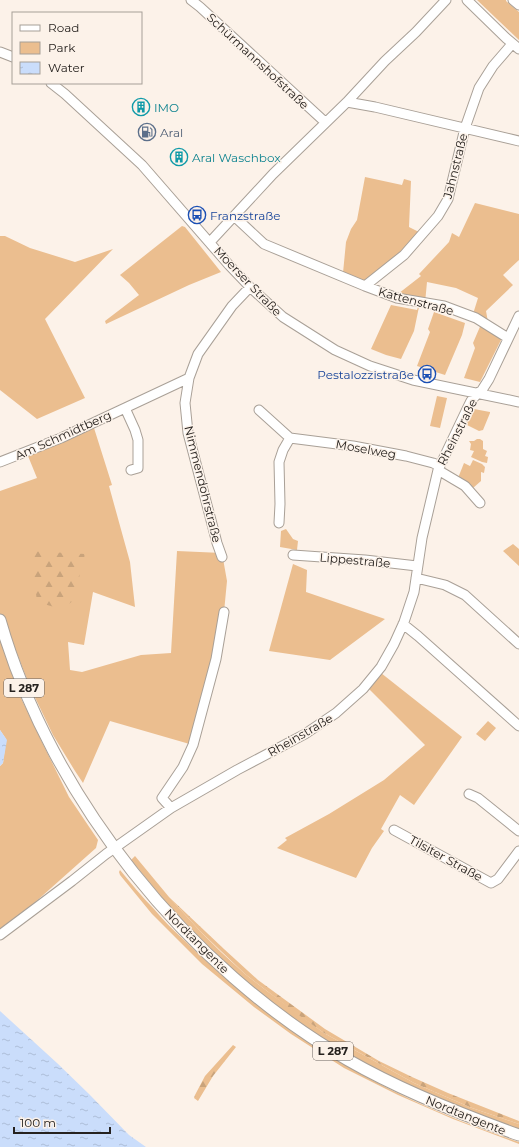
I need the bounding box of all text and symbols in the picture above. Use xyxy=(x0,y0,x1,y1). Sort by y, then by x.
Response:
street label: Schürmannshofstraße xyxy=(204,10,312,112)
legend xyxy=(12,12,142,84)
text: Road xyxy=(48,20,79,35)
text: Park xyxy=(48,40,76,55)
text: Water xyxy=(48,60,85,75)
building icon: IMO xyxy=(131,97,151,117)
place label: IMO xyxy=(154,100,179,115)
fuel station icon: Aral xyxy=(137,122,157,142)
place label: Aral xyxy=(160,125,183,140)
street label: Jahnstraße xyxy=(439,132,470,201)
building icon: Aral Waschbox xyxy=(169,147,189,167)
place label: Aral Waschbox xyxy=(192,150,281,165)
bus stop icon: Franzstraße xyxy=(187,205,207,225)
place label: Franzstraße xyxy=(210,208,281,223)
street label: Moerser Straße xyxy=(211,243,285,319)
street label: Kattenstraße xyxy=(377,284,455,318)
bus stop icon: Pestalozzistraße xyxy=(417,364,437,384)
place label: Pestalozzistraße xyxy=(317,367,414,382)
street label: Rheinstraße xyxy=(434,396,480,468)
street label: Am Schmidtberg xyxy=(13,407,113,463)
street label: Nimmendohrstraße xyxy=(181,424,225,544)
street label: Moselweg xyxy=(335,436,397,462)
street label: Lippestraße xyxy=(319,549,391,571)
road number: L 287 xyxy=(4,679,44,697)
street label: Rheinstraße xyxy=(265,710,335,760)
street label: Tilsiter Straße xyxy=(407,832,485,884)
street label: Nordtangente xyxy=(162,906,232,976)
road number: L 287 xyxy=(313,1042,353,1060)
street label: Nordtangente xyxy=(424,1092,508,1138)
scale bar xyxy=(14,1109,110,1135)
text: 100 m xyxy=(20,1115,56,1130)

